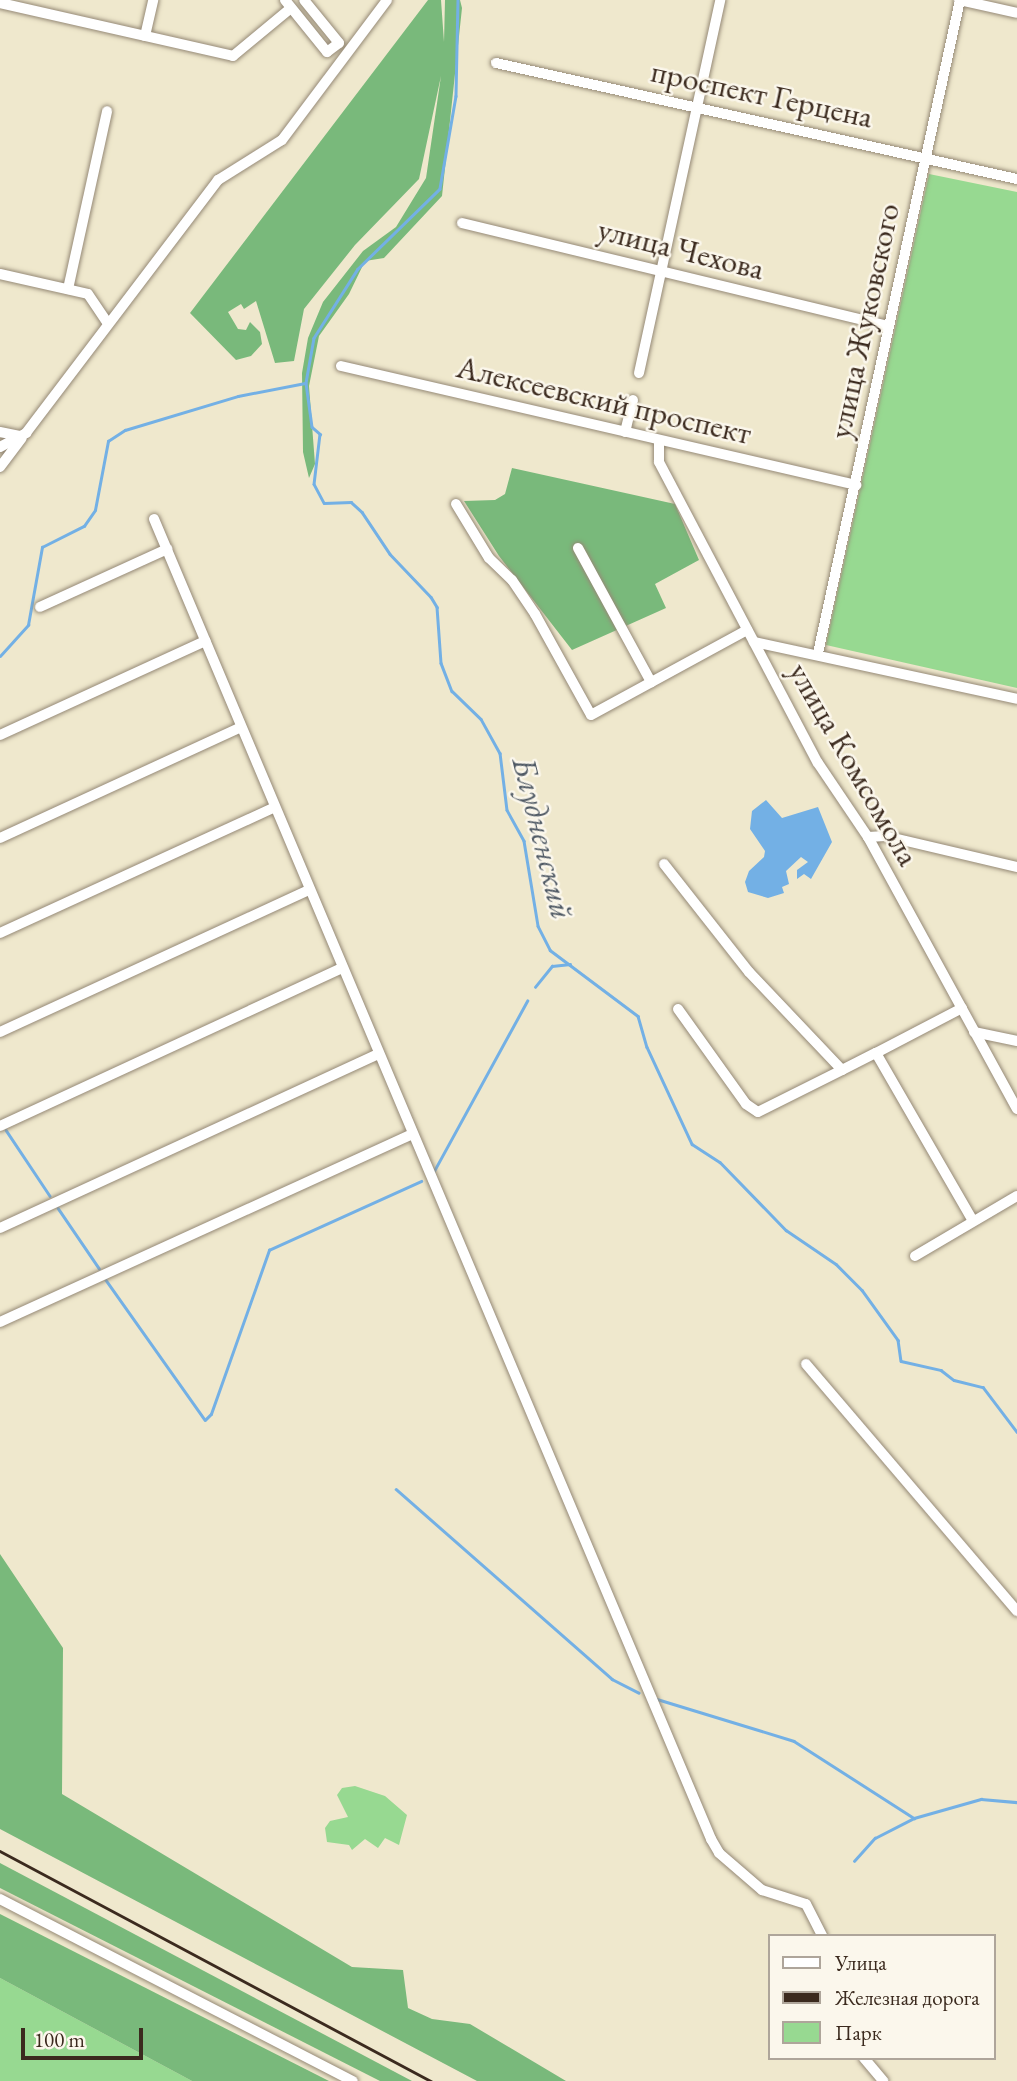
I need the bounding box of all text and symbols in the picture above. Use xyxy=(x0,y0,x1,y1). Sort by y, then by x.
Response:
street label: проспект Герцена xyxy=(648,52,876,136)
street label: улица Жуковского xyxy=(820,200,908,442)
street label: улица Чехова xyxy=(594,210,768,288)
street label: Алексеевский проспект xyxy=(453,347,755,453)
street label: улица Комсомола xyxy=(780,656,928,872)
water label: Блудненский xyxy=(504,753,582,923)
legend xyxy=(768,1934,996,2060)
text: Улица xyxy=(835,1949,887,1976)
text: Железная дорога xyxy=(835,1984,980,2011)
scale bar xyxy=(24,2014,147,2058)
text: Парк xyxy=(835,2019,882,2046)
text: 100 m xyxy=(34,2026,85,2053)

